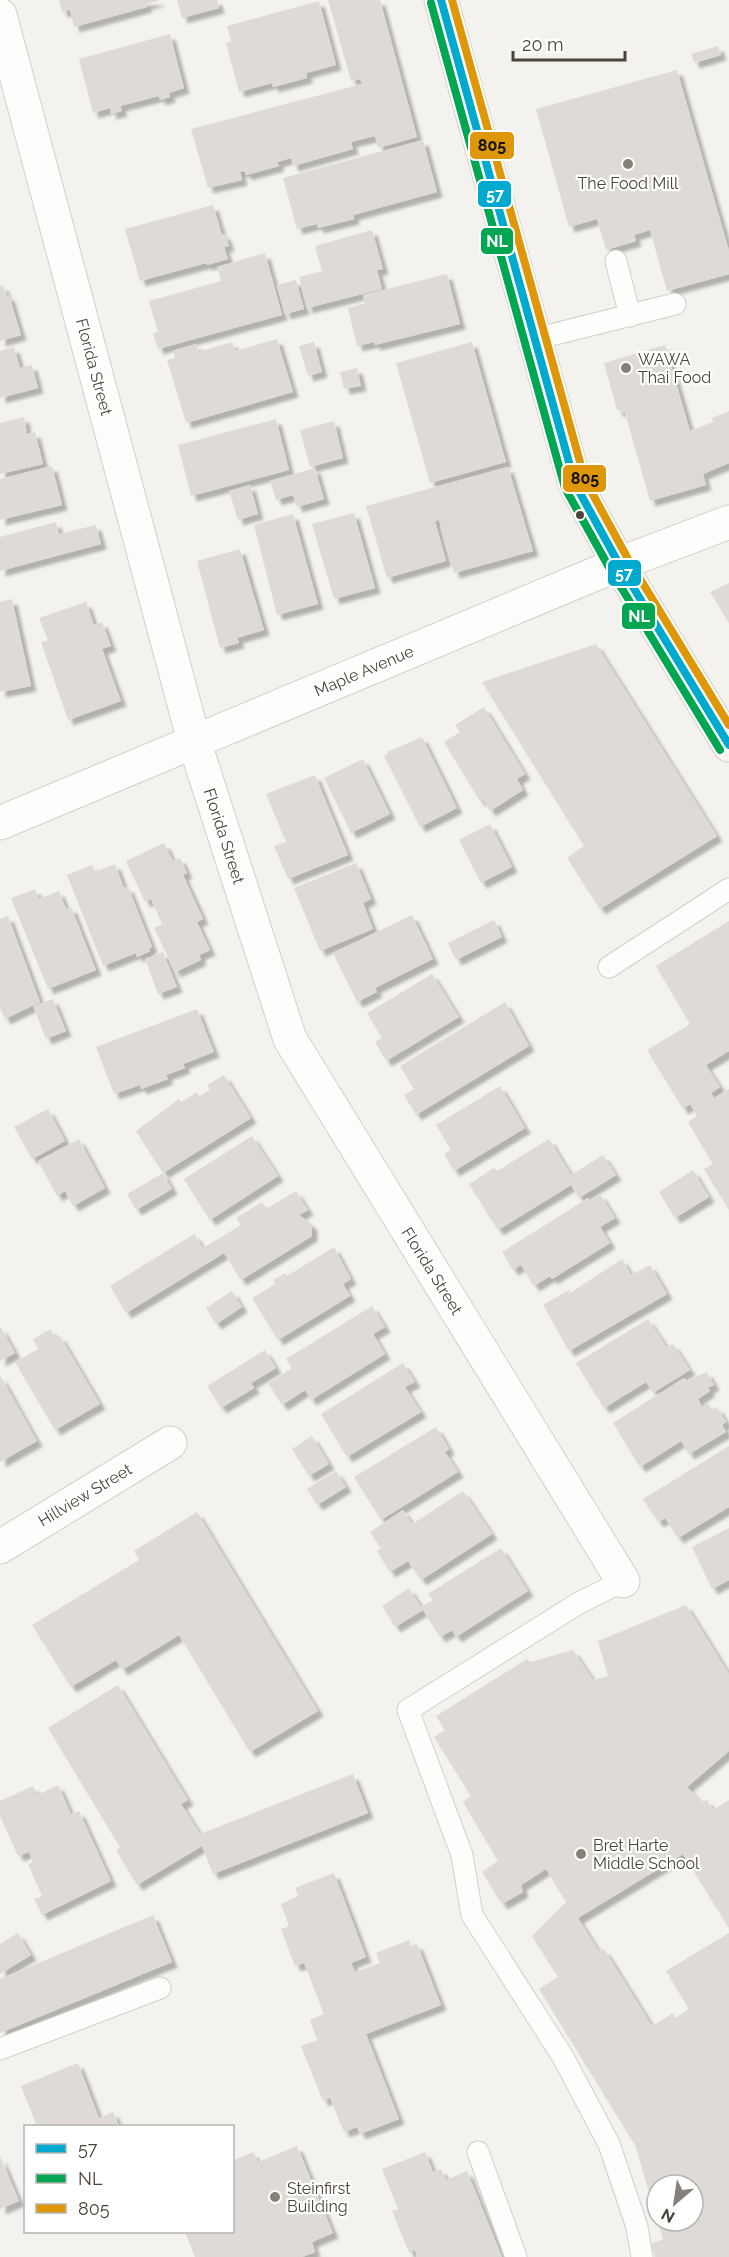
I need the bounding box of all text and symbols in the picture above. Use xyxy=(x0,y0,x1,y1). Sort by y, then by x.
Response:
scale bar xyxy=(513,24,626,62)
text: 20 m xyxy=(522,34,564,55)
line badge: 805 xyxy=(469,131,515,160)
text: 805 xyxy=(478,136,506,155)
marker: The Food Mill xyxy=(621,157,635,171)
place label: The Food Mill xyxy=(578,174,679,193)
line badge: 57 xyxy=(477,180,512,208)
text: 57 xyxy=(486,185,504,204)
line badge: NL xyxy=(480,227,514,255)
text: NL xyxy=(486,232,508,251)
street label: Florida Street xyxy=(72,316,116,418)
place label: WAWA Thai Food xyxy=(638,350,711,387)
marker: WAWA Thai Food xyxy=(619,361,633,375)
line badge: 805 xyxy=(562,464,607,493)
text: 805 xyxy=(571,469,599,488)
unlabelled marker xyxy=(574,509,586,521)
line badge: 57 xyxy=(607,559,642,587)
text: 57 xyxy=(615,564,633,583)
line badge: NL xyxy=(621,602,656,630)
text: NL xyxy=(628,607,650,626)
street label: Maple Avenue xyxy=(311,642,417,700)
street label: Florida Street xyxy=(200,786,249,887)
street label: Florida Street xyxy=(398,1224,467,1319)
street label: Hillview Street xyxy=(35,1459,136,1530)
place label: Bret Harte Middle School xyxy=(593,1836,700,1873)
marker: Bret Harte Middle School xyxy=(574,1847,588,1861)
legend xyxy=(24,2125,234,2233)
text: 57 xyxy=(78,2138,98,2159)
text: NL xyxy=(78,2168,103,2189)
north arrow xyxy=(645,2173,705,2233)
place label: Steinfirst Building xyxy=(287,2179,351,2216)
marker: Steinfirst Building xyxy=(268,2190,282,2204)
text: 805 xyxy=(78,2198,110,2219)
text: N xyxy=(658,2204,678,2227)

